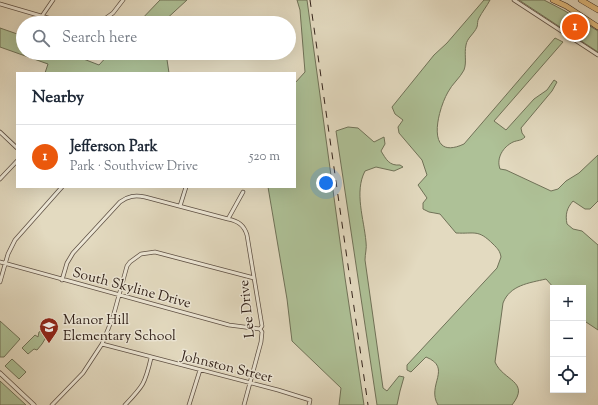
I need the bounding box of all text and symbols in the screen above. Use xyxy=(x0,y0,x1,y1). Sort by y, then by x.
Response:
pin: 1 xyxy=(562,12,588,42)
search box xyxy=(16,16,296,60)
icon: search xyxy=(30,27,52,49)
text: Search here xyxy=(62,28,137,49)
text: Nearby xyxy=(32,86,84,110)
text: Jefferson Park xyxy=(70,137,158,158)
text: 1 xyxy=(43,148,47,166)
text: 520 m xyxy=(249,148,280,166)
text: Park · Southview Drive xyxy=(70,158,198,176)
your location xyxy=(316,173,336,193)
street label: South Skyline Drive xyxy=(70,263,193,314)
street label: Lee Drive xyxy=(235,279,261,339)
map controls xyxy=(550,285,586,393)
button: + xyxy=(550,285,586,321)
place label: Manor Hill Elementary School xyxy=(63,311,176,347)
school or university icon: Manor Hill Elementary School xyxy=(38,316,60,344)
button: − xyxy=(550,321,586,357)
street label: Johnston Street xyxy=(178,347,274,389)
button: locate xyxy=(550,357,586,393)

